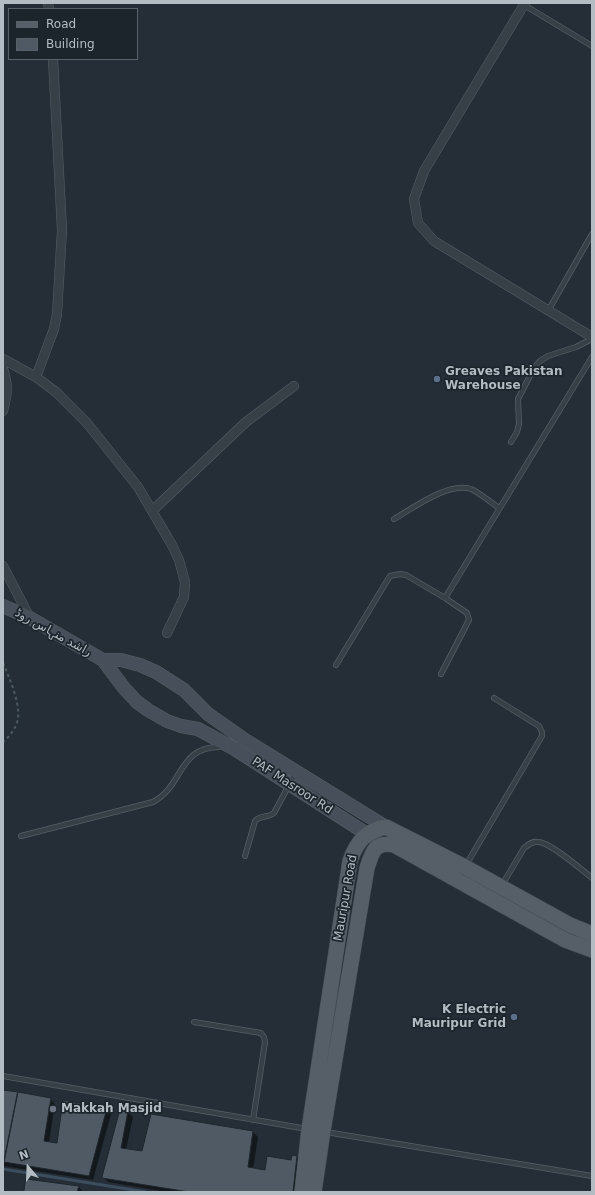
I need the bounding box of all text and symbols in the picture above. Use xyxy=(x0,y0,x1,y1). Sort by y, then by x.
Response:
legend xyxy=(8,8,138,60)
text: Road xyxy=(46,17,76,31)
text: Building xyxy=(46,37,95,51)
place label: Greaves Pakistan Warehouse xyxy=(445,365,562,393)
marker: Greaves Pakistan Warehouse xyxy=(432,374,442,384)
street label: راشد منہاس روڈ xyxy=(12,606,94,660)
street label: PAF Masroor Rd xyxy=(249,755,335,817)
street label: Mauripur Road xyxy=(331,854,361,942)
place label: K Electric Mauripur Grid xyxy=(412,1003,506,1031)
marker: K Electric Mauripur Grid xyxy=(509,1012,519,1022)
place label: Makkah Masjid xyxy=(61,1102,162,1116)
marker: Makkah Masjid xyxy=(48,1104,58,1114)
north arrow xyxy=(8,1147,48,1187)
text: N xyxy=(17,1148,30,1163)

